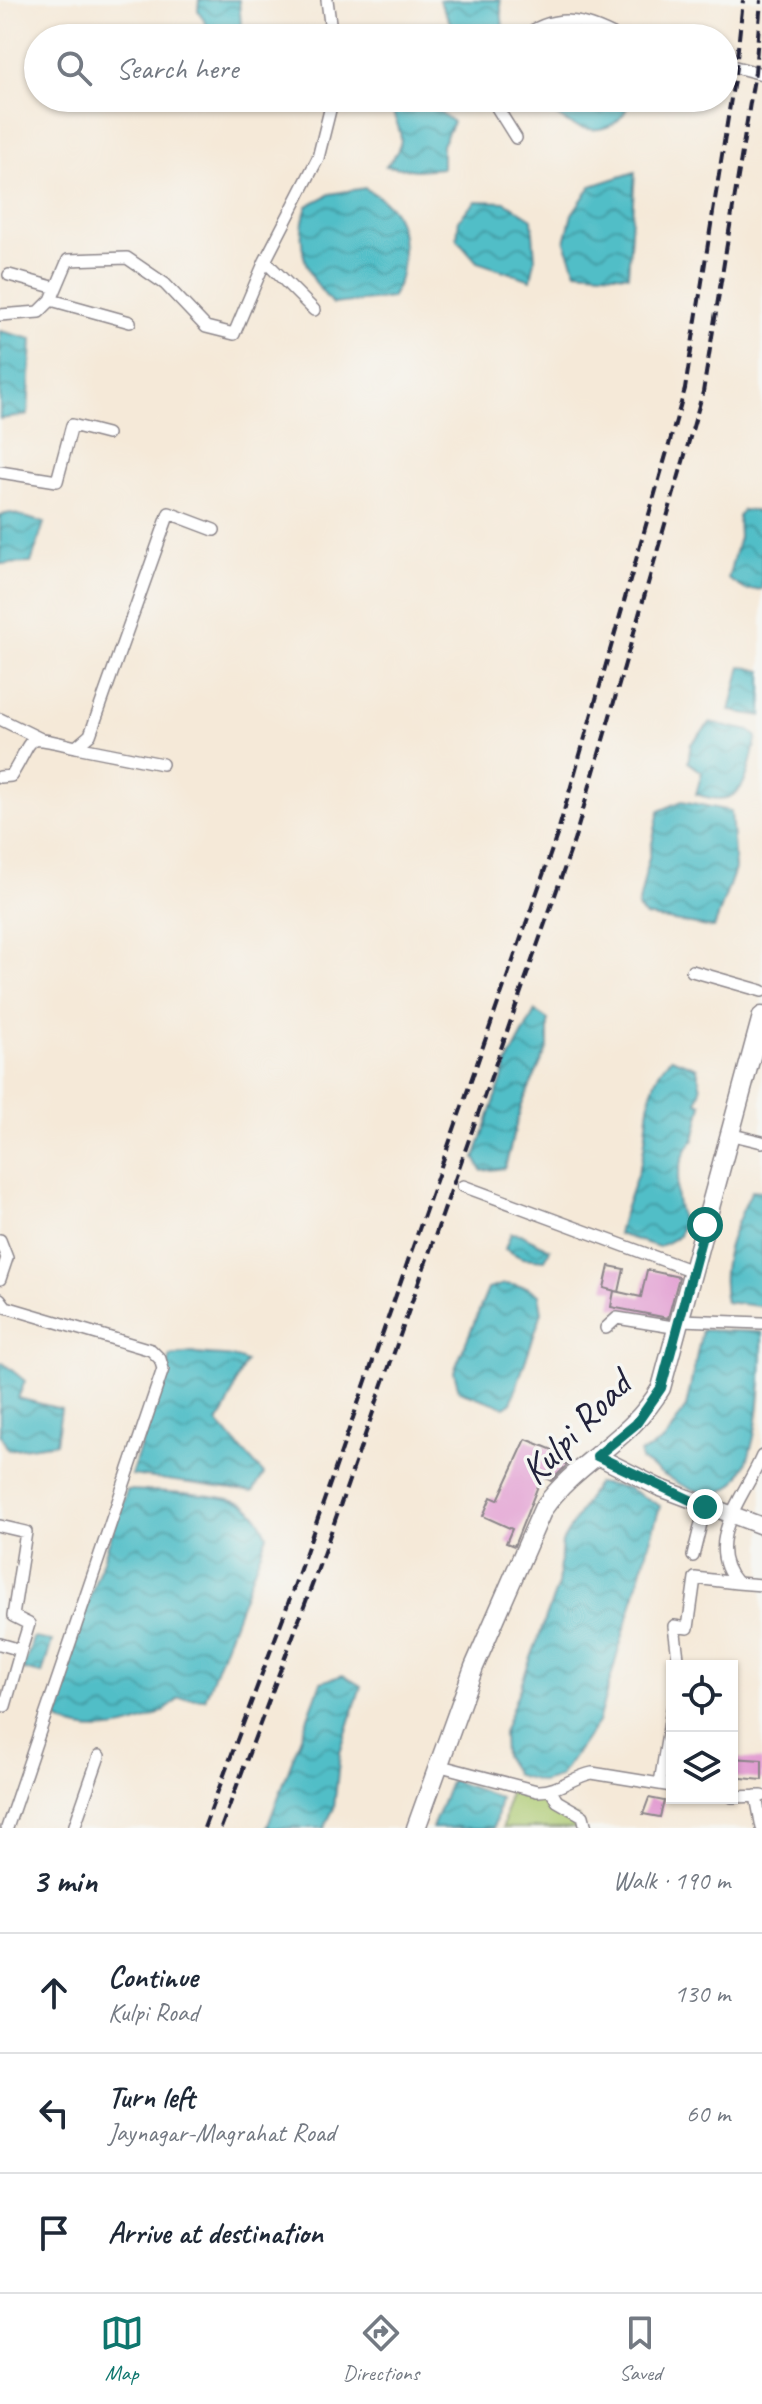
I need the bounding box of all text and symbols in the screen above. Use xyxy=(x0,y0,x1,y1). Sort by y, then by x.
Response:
search box xyxy=(24,24,738,112)
icon: search xyxy=(52,46,96,90)
text: Search here xyxy=(116,49,238,87)
route start xyxy=(687,1207,723,1243)
street label: Kulpi Road xyxy=(509,1357,646,1495)
route end xyxy=(687,1489,723,1525)
map controls xyxy=(666,1660,738,1804)
button: locate xyxy=(666,1660,738,1732)
button: layers xyxy=(666,1732,738,1804)
text: 3 min xyxy=(32,1859,97,1902)
text: Walk · 190 m xyxy=(613,1864,730,1897)
text: Continue xyxy=(108,1958,198,1996)
icon: ahead xyxy=(32,1971,76,2015)
text: 130 m xyxy=(674,1977,730,2010)
text: Kulpi Road xyxy=(108,1996,198,2029)
text: Turn left xyxy=(108,2078,195,2116)
icon: left xyxy=(32,2091,76,2135)
text: 60 m xyxy=(686,2097,730,2130)
text: Jaynagar-Magrahat Road xyxy=(108,2116,335,2149)
icon: arrive xyxy=(32,2211,76,2255)
text: Arrive at destination xyxy=(108,2214,323,2252)
tab: Map xyxy=(100,2311,144,2387)
tab: Directions xyxy=(343,2311,419,2387)
tab: Saved xyxy=(618,2311,662,2387)

